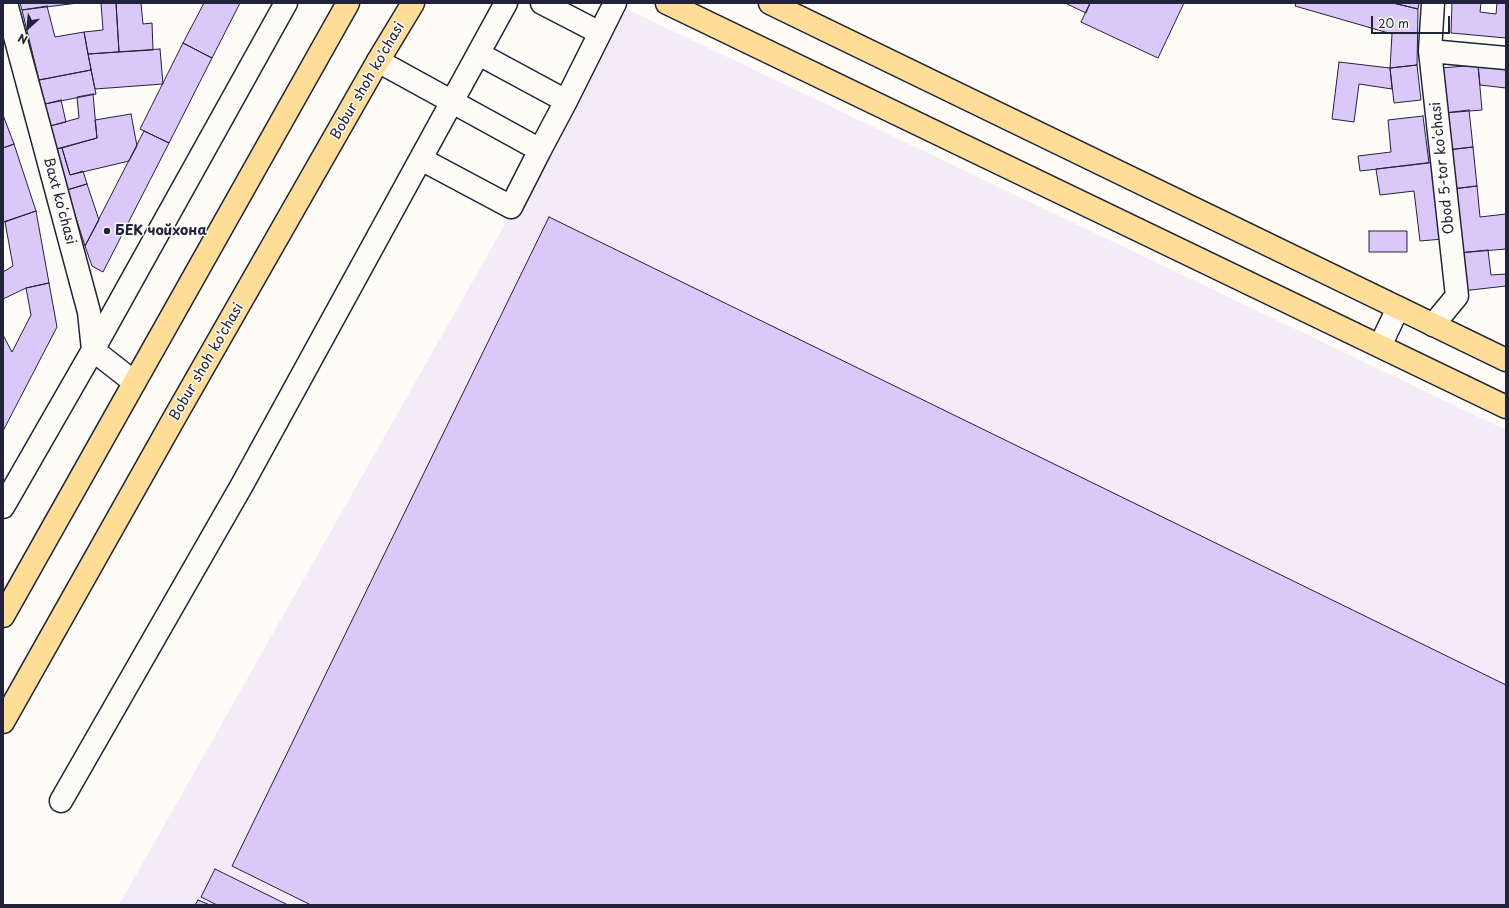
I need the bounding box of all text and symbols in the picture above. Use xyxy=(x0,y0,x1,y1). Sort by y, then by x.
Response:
north arrow xyxy=(8,8,48,48)
scale bar xyxy=(1373,8,1452,34)
text: 20 m xyxy=(1378,14,1409,32)
street label: Bobur shoh ko'chasi xyxy=(328,19,408,143)
text: N xyxy=(15,30,30,49)
street label: Obod 5-tor koʻchasi xyxy=(1428,101,1458,235)
street label: Baxt koʻchasi xyxy=(39,155,79,247)
place label: БЕК чойхона xyxy=(115,223,207,239)
marker: БЕК чойхона xyxy=(102,226,112,236)
street label: Bobur shoh ko'chasi xyxy=(167,300,247,424)

